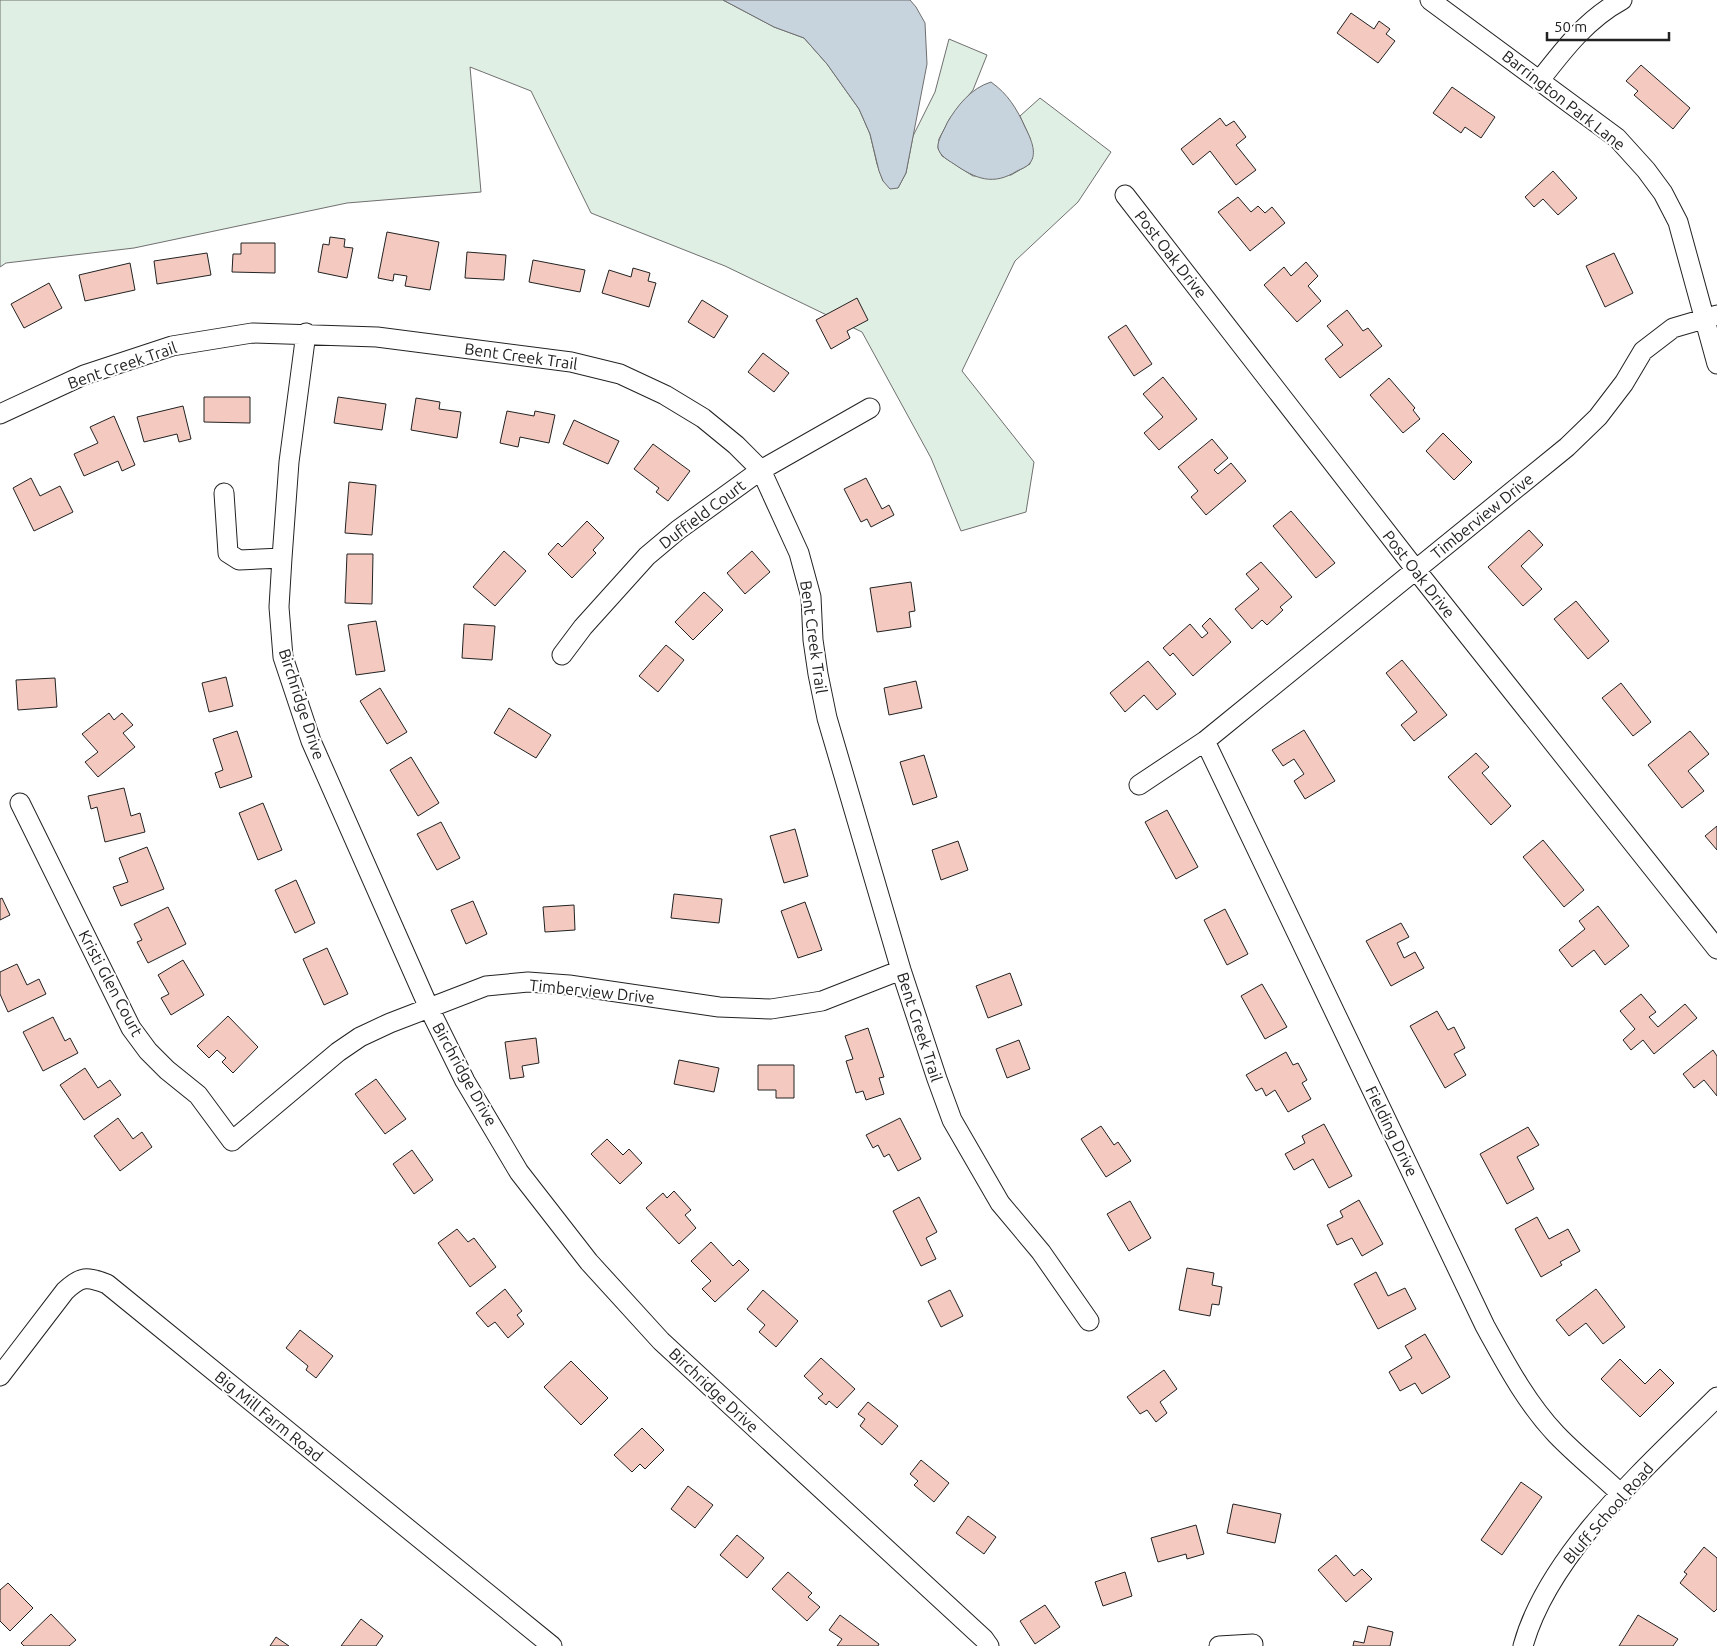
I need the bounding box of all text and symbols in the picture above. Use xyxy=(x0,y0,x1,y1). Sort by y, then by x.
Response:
scale bar xyxy=(1547,10,1670,42)
text: 50 m xyxy=(1554,18,1587,35)
street label: Barrington Park Lane xyxy=(1499,46,1629,154)
street label: Post Oak Drive xyxy=(1131,207,1211,301)
street label: Bent Creek Trail xyxy=(65,338,179,392)
street label: Bent Creek Trail xyxy=(463,339,579,373)
street label: Timberview Drive xyxy=(1427,469,1537,563)
street label: Duffield Court xyxy=(655,475,749,552)
street label: Post Oak Drive xyxy=(1379,527,1459,621)
street label: Bent Creek Trail xyxy=(797,579,831,695)
street label: Birchridge Drive xyxy=(276,646,328,762)
street label: Kristi Glen Court xyxy=(75,927,147,1040)
street label: Bent Creek Trail xyxy=(894,970,946,1084)
street label: Timberview Drive xyxy=(528,975,656,1007)
street label: Birchridge Drive xyxy=(429,1019,501,1129)
street label: Fielding Drive xyxy=(1362,1083,1422,1179)
street label: Birchridge Drive xyxy=(666,1344,762,1436)
street label: Big Mill Farm Road xyxy=(212,1367,326,1465)
street label: Bluff School Road xyxy=(1559,1459,1657,1567)

